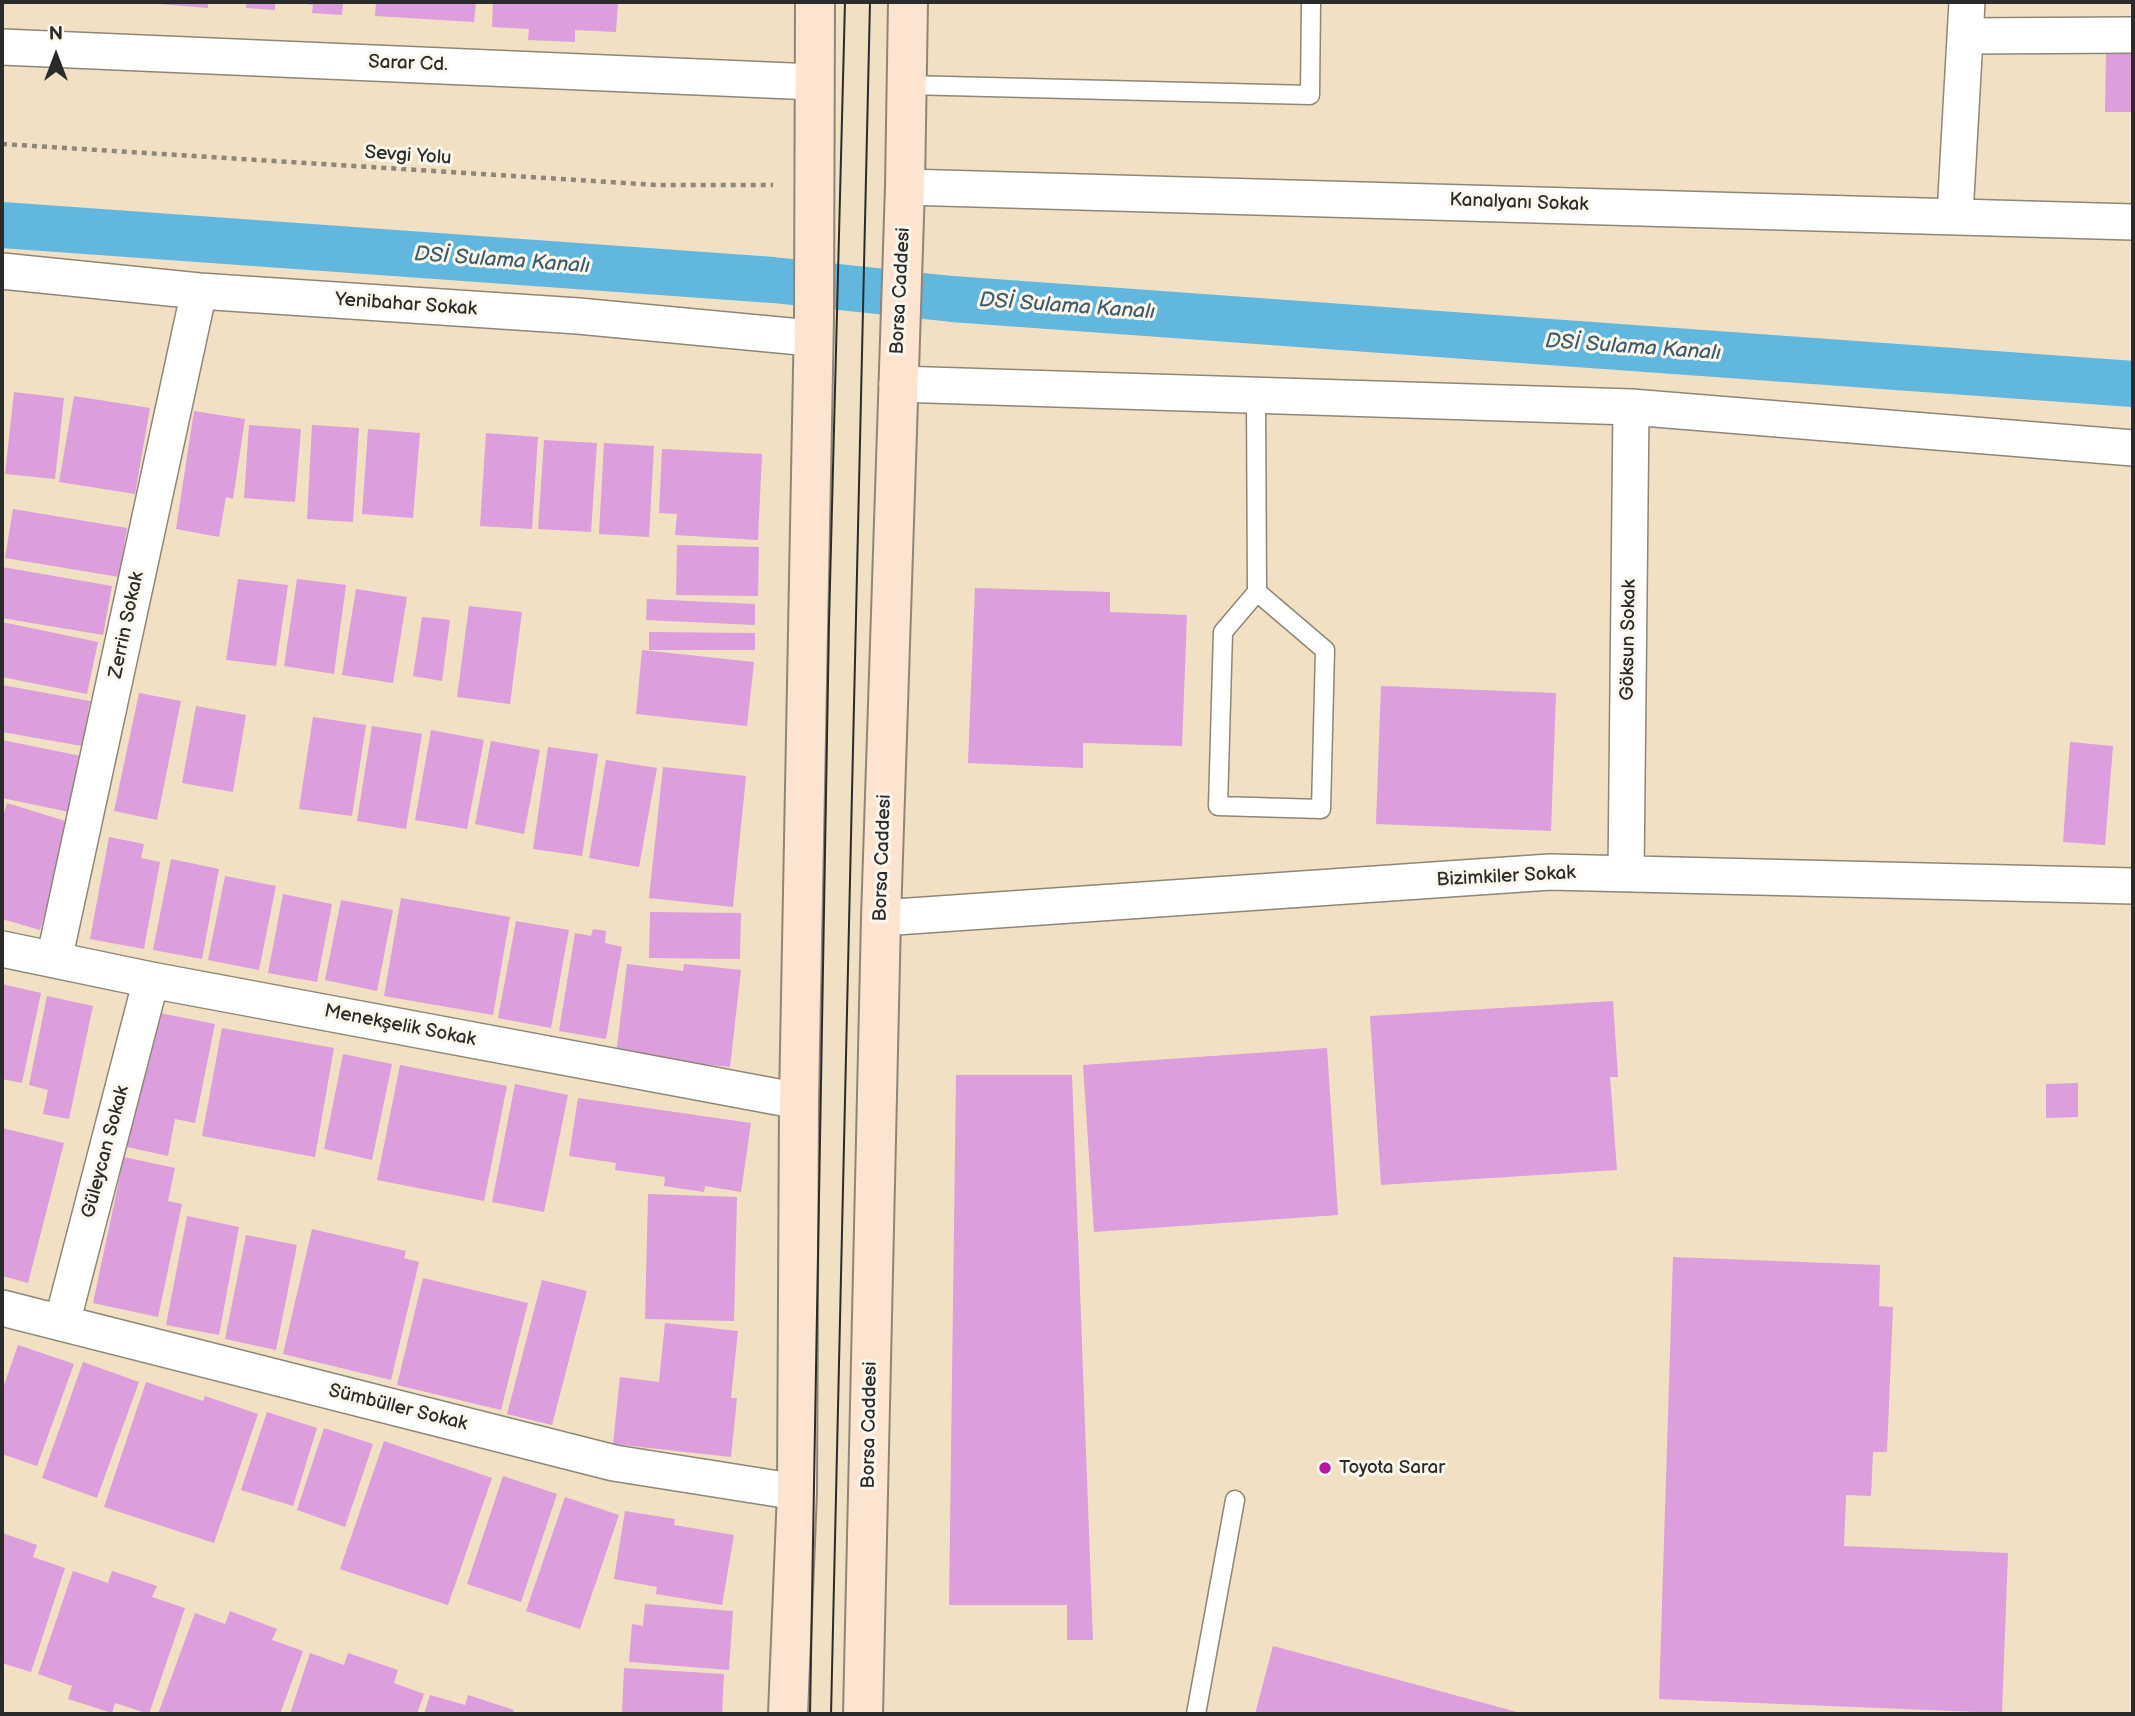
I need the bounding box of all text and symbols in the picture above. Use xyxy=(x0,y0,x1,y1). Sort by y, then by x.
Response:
north arrow xyxy=(21,21,91,91)
text: N xyxy=(49,23,63,46)
street label: Sarar Cd. xyxy=(368,51,448,77)
street label: Sevgi Yolu xyxy=(364,142,452,170)
street label: Kanalyanı Sokak xyxy=(1449,189,1589,217)
street label: Borsa Caddesi xyxy=(886,227,916,355)
water label: DSİ Sulama Kanalı xyxy=(413,242,591,280)
water label: DSİ Sulama Kanalı xyxy=(978,288,1156,326)
street label: Yenibahar Sokak xyxy=(334,289,478,321)
water label: DSİ Sulama Kanalı xyxy=(1544,329,1722,367)
street label: Zerrin Sokak xyxy=(105,570,149,680)
street label: Göksun Sokak xyxy=(1617,579,1641,701)
street label: Borsa Caddesi xyxy=(869,794,897,922)
street label: Bizimkiler Sokak xyxy=(1436,862,1576,892)
street label: Menekşelik Sokak xyxy=(322,1000,478,1052)
street label: Güleycan Sokak xyxy=(77,1083,135,1221)
street label: Borsa Caddesi xyxy=(857,1361,883,1489)
street label: Sümbüller Sokak xyxy=(326,1380,470,1436)
place label: Toyota Sarar xyxy=(1339,1457,1445,1479)
marker: Toyota Sarar xyxy=(1317,1460,1333,1476)

